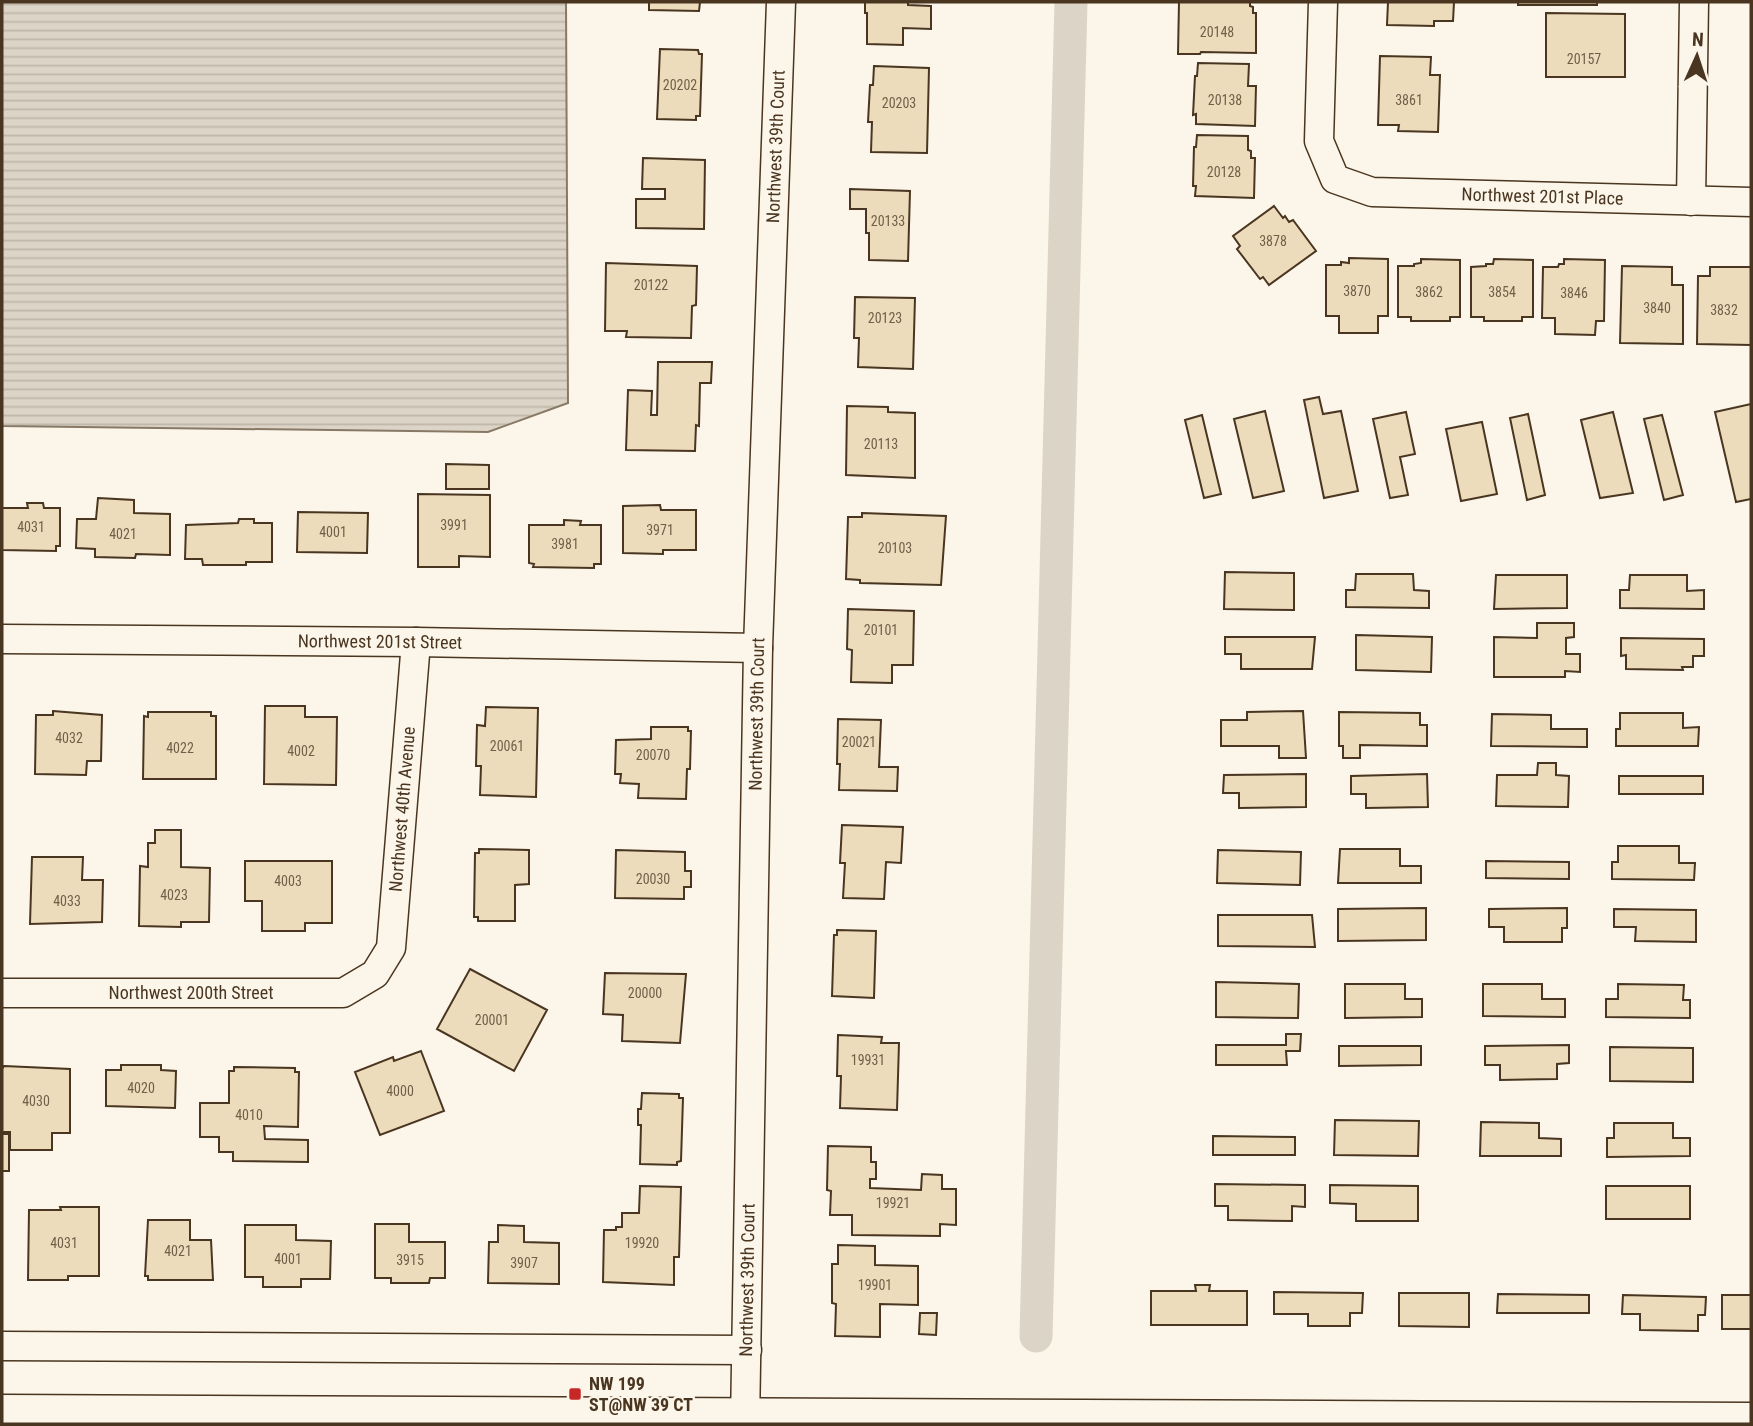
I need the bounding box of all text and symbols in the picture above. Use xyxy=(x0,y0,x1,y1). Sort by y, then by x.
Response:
north arrow xyxy=(1662,21,1732,91)
house number: 20148 xyxy=(1200,24,1234,40)
text: N xyxy=(1691,28,1704,51)
house number: 20157 xyxy=(1567,51,1601,67)
street label: Northwest 39th Court xyxy=(762,69,789,223)
house number: 20202 xyxy=(663,77,697,93)
house number: 20138 xyxy=(1208,92,1242,108)
house number: 3861 xyxy=(1395,92,1423,108)
house number: 20203 xyxy=(882,95,916,111)
house number: 20128 xyxy=(1207,164,1241,180)
street label: Northwest 201st Place xyxy=(1461,183,1624,209)
house number: 20133 xyxy=(871,213,905,229)
house number: 3878 xyxy=(1259,233,1287,249)
house number: 20122 xyxy=(634,277,668,293)
house number: 3870 xyxy=(1343,283,1371,299)
house number: 3862 xyxy=(1415,284,1443,300)
house number: 3854 xyxy=(1488,284,1516,300)
house number: 3846 xyxy=(1560,285,1588,301)
house number: 3840 xyxy=(1643,300,1671,316)
house number: 3832 xyxy=(1710,302,1738,318)
house number: 20123 xyxy=(868,310,902,326)
house number: 20113 xyxy=(864,436,898,452)
house number: 3991 xyxy=(440,517,468,533)
house number: 4031 xyxy=(17,519,45,535)
house number: 3971 xyxy=(646,522,674,538)
house number: 4001 xyxy=(319,524,347,540)
house number: 4021 xyxy=(109,526,137,542)
house number: 3981 xyxy=(551,536,579,552)
house number: 20103 xyxy=(878,540,912,556)
house number: 20101 xyxy=(864,622,898,638)
street label: Northwest 201st Street xyxy=(298,630,462,653)
street label: Northwest 39th Court xyxy=(745,637,768,791)
street label: Northwest 40th Avenue xyxy=(385,726,419,893)
house number: 4032 xyxy=(55,730,83,746)
house number: 20021 xyxy=(842,734,876,750)
house number: 20061 xyxy=(490,738,524,754)
house number: 4022 xyxy=(166,740,194,756)
house number: 4002 xyxy=(287,743,315,759)
house number: 20070 xyxy=(636,747,670,763)
house number: 20030 xyxy=(636,871,670,887)
house number: 4003 xyxy=(274,873,302,889)
house number: 4023 xyxy=(160,887,188,903)
house number: 4033 xyxy=(53,893,81,909)
street label: Northwest 200th Street xyxy=(108,982,274,1003)
house number: 20000 xyxy=(628,985,662,1001)
house number: 20001 xyxy=(475,1012,509,1028)
house number: 19931 xyxy=(851,1052,885,1068)
house number: 4020 xyxy=(127,1080,155,1096)
house number: 4000 xyxy=(386,1083,414,1099)
house number: 4030 xyxy=(22,1093,50,1109)
house number: 4010 xyxy=(235,1107,263,1123)
house number: 19921 xyxy=(876,1195,910,1211)
street label: Northwest 39th Court xyxy=(735,1203,759,1357)
house number: 4031 xyxy=(50,1235,78,1251)
house number: 19920 xyxy=(625,1235,659,1251)
house number: 4021 xyxy=(164,1243,192,1259)
house number: 4001 xyxy=(274,1251,302,1267)
house number: 3915 xyxy=(396,1252,424,1268)
house number: 3907 xyxy=(510,1255,538,1271)
house number: 19901 xyxy=(858,1277,892,1293)
place label: NW 199 ST@NW 39 CT xyxy=(589,1373,693,1415)
marker: NW 199 ST@NW 39 CT xyxy=(567,1386,583,1402)

